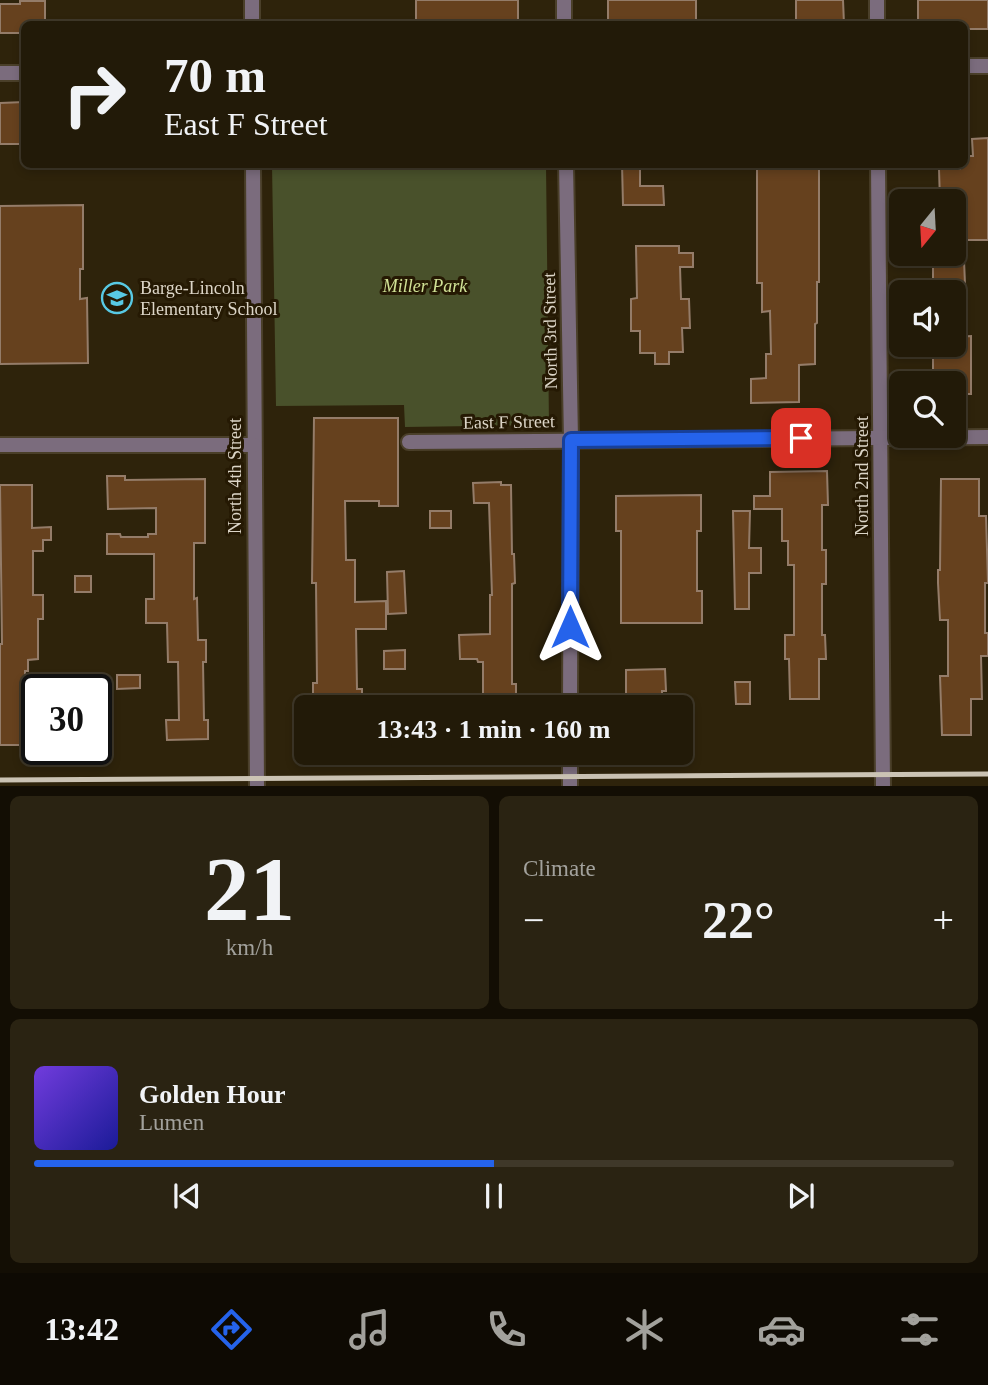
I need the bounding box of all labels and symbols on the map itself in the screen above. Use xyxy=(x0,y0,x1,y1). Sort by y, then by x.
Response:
north arrow xyxy=(889,189,966,266)
street label: North 3rd Street xyxy=(539,272,561,390)
park label: Miller Park xyxy=(382,276,468,296)
place label: Barge-Lincoln Elementary School xyxy=(140,278,277,319)
school or university icon: Barge-Lincoln Elementary School xyxy=(100,281,134,315)
pin xyxy=(771,408,831,468)
street label: East F Street xyxy=(463,411,555,433)
street label: North 2nd Street xyxy=(852,416,872,536)
street label: North 4th Street xyxy=(225,418,245,534)
position arrow xyxy=(533,590,607,664)
speed limit sign: 30 xyxy=(21,674,112,765)

